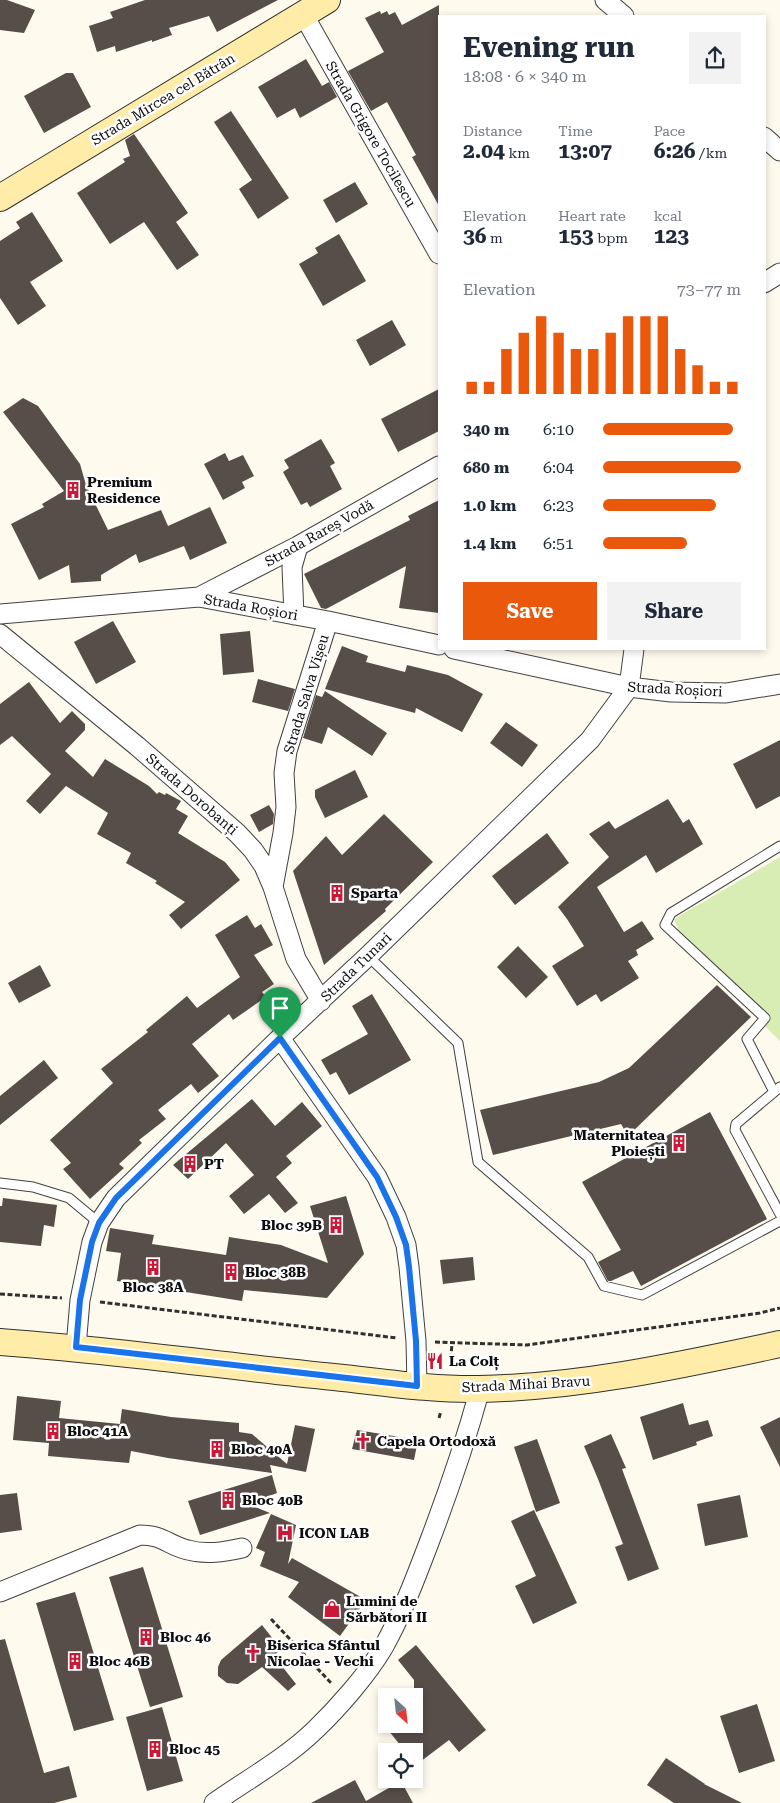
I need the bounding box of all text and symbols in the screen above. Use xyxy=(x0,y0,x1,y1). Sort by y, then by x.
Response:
text: Evening run xyxy=(463,31,635,64)
button: share xyxy=(689,32,741,84)
street label: Strada Mircea cel Bătrân xyxy=(88,50,238,148)
street label: Strada Grigore Tocilescu xyxy=(323,58,419,210)
text: 18:08 · 6 × 340 m xyxy=(463,67,587,86)
text: Distance xyxy=(463,123,522,139)
text: Time xyxy=(558,123,593,139)
text: Pace xyxy=(654,123,685,139)
text: 2.04 xyxy=(463,139,505,163)
text: 13:07 xyxy=(558,139,612,163)
text: 6:26 xyxy=(654,139,696,163)
text: km xyxy=(505,145,530,161)
text: /km xyxy=(696,145,727,161)
text: Elevation xyxy=(463,208,526,224)
text: Heart rate xyxy=(558,208,626,224)
text: kcal xyxy=(654,208,682,224)
text: 36 xyxy=(463,224,487,248)
text: 153 xyxy=(558,224,594,248)
text: 123 xyxy=(654,224,689,248)
text: m xyxy=(487,230,503,246)
text: bpm xyxy=(594,230,628,246)
text: Elevation xyxy=(463,280,536,299)
text: 73–77 m xyxy=(677,280,741,299)
text: 340 m xyxy=(463,420,509,439)
text: 6:10 xyxy=(543,420,574,439)
text: 680 m xyxy=(463,458,509,477)
text: 6:04 xyxy=(543,458,574,477)
place label: Premium Residence xyxy=(87,474,160,506)
building icon: Premium Residence xyxy=(63,480,83,500)
street label: Strada Rareș Vodă xyxy=(262,496,377,570)
text: 1.0 km xyxy=(463,496,516,515)
text: 6:23 xyxy=(543,496,574,515)
text: 1.4 km xyxy=(463,534,516,553)
text: 6:51 xyxy=(543,534,574,553)
button: Save xyxy=(463,582,597,640)
button: Share xyxy=(607,582,741,640)
street label: Strada Roșiori xyxy=(203,591,300,624)
street label: Strada Salva Vișeu xyxy=(280,632,333,756)
street label: Strada Roșiori xyxy=(627,679,723,701)
street label: Strada Dorobanți xyxy=(142,750,241,839)
building icon: Sparta xyxy=(327,883,347,903)
place label: Sparta xyxy=(351,885,399,901)
street label: Strada Tunari xyxy=(317,929,395,1005)
pin xyxy=(259,987,301,1038)
icon: arrive xyxy=(266,994,294,1022)
place label: Maternitatea Ploiești xyxy=(573,1127,666,1161)
building icon: Maternitatea Ploiești xyxy=(669,1133,689,1153)
building icon: PT xyxy=(180,1154,200,1174)
place label: PT xyxy=(204,1156,224,1172)
building icon: Bloc 39B xyxy=(326,1215,346,1235)
place label: Bloc 39B xyxy=(261,1217,322,1233)
building icon: Bloc 38A xyxy=(143,1257,163,1277)
building icon: Bloc 38B xyxy=(221,1262,241,1282)
place label: Bloc 38B xyxy=(245,1264,306,1280)
place label: Bloc 38A xyxy=(122,1279,184,1295)
restaurant icon: La Colț xyxy=(425,1351,445,1371)
place label: La Colț xyxy=(449,1353,499,1371)
street label: Strada Mihai Bravu xyxy=(461,1373,591,1395)
building icon: Bloc 41A xyxy=(43,1421,63,1441)
place label: Bloc 41A xyxy=(67,1423,128,1439)
church icon: Capela Ortodoxă xyxy=(353,1431,373,1451)
place label: Capela Ortodoxă xyxy=(377,1433,497,1449)
building icon: Bloc 40A xyxy=(207,1439,227,1459)
place label: Bloc 40A xyxy=(231,1441,292,1457)
building icon: Bloc 40B xyxy=(218,1490,238,1510)
place label: Bloc 40B xyxy=(242,1492,303,1508)
hospital icon: ICON LAB xyxy=(275,1523,295,1543)
place label: ICON LAB xyxy=(299,1525,369,1541)
place label: Lumini de Sărbători II xyxy=(346,1593,428,1625)
shop icon: Lumini de Sărbători II xyxy=(322,1599,342,1619)
building icon: Bloc 46 xyxy=(136,1627,156,1647)
place label: Bloc 46 xyxy=(160,1629,211,1645)
place label: Biserica Sfântul Nicolae - Vechi xyxy=(267,1637,380,1669)
church icon: Biserica Sfântul Nicolae - Vechi xyxy=(243,1643,263,1663)
building icon: Bloc 46B xyxy=(65,1651,85,1671)
place label: Bloc 46B xyxy=(89,1653,150,1669)
north arrow xyxy=(378,1688,422,1732)
map controls xyxy=(378,1688,423,1788)
building icon: Bloc 45 xyxy=(145,1739,165,1759)
place label: Bloc 45 xyxy=(169,1741,220,1757)
button: locate xyxy=(378,1743,423,1788)

